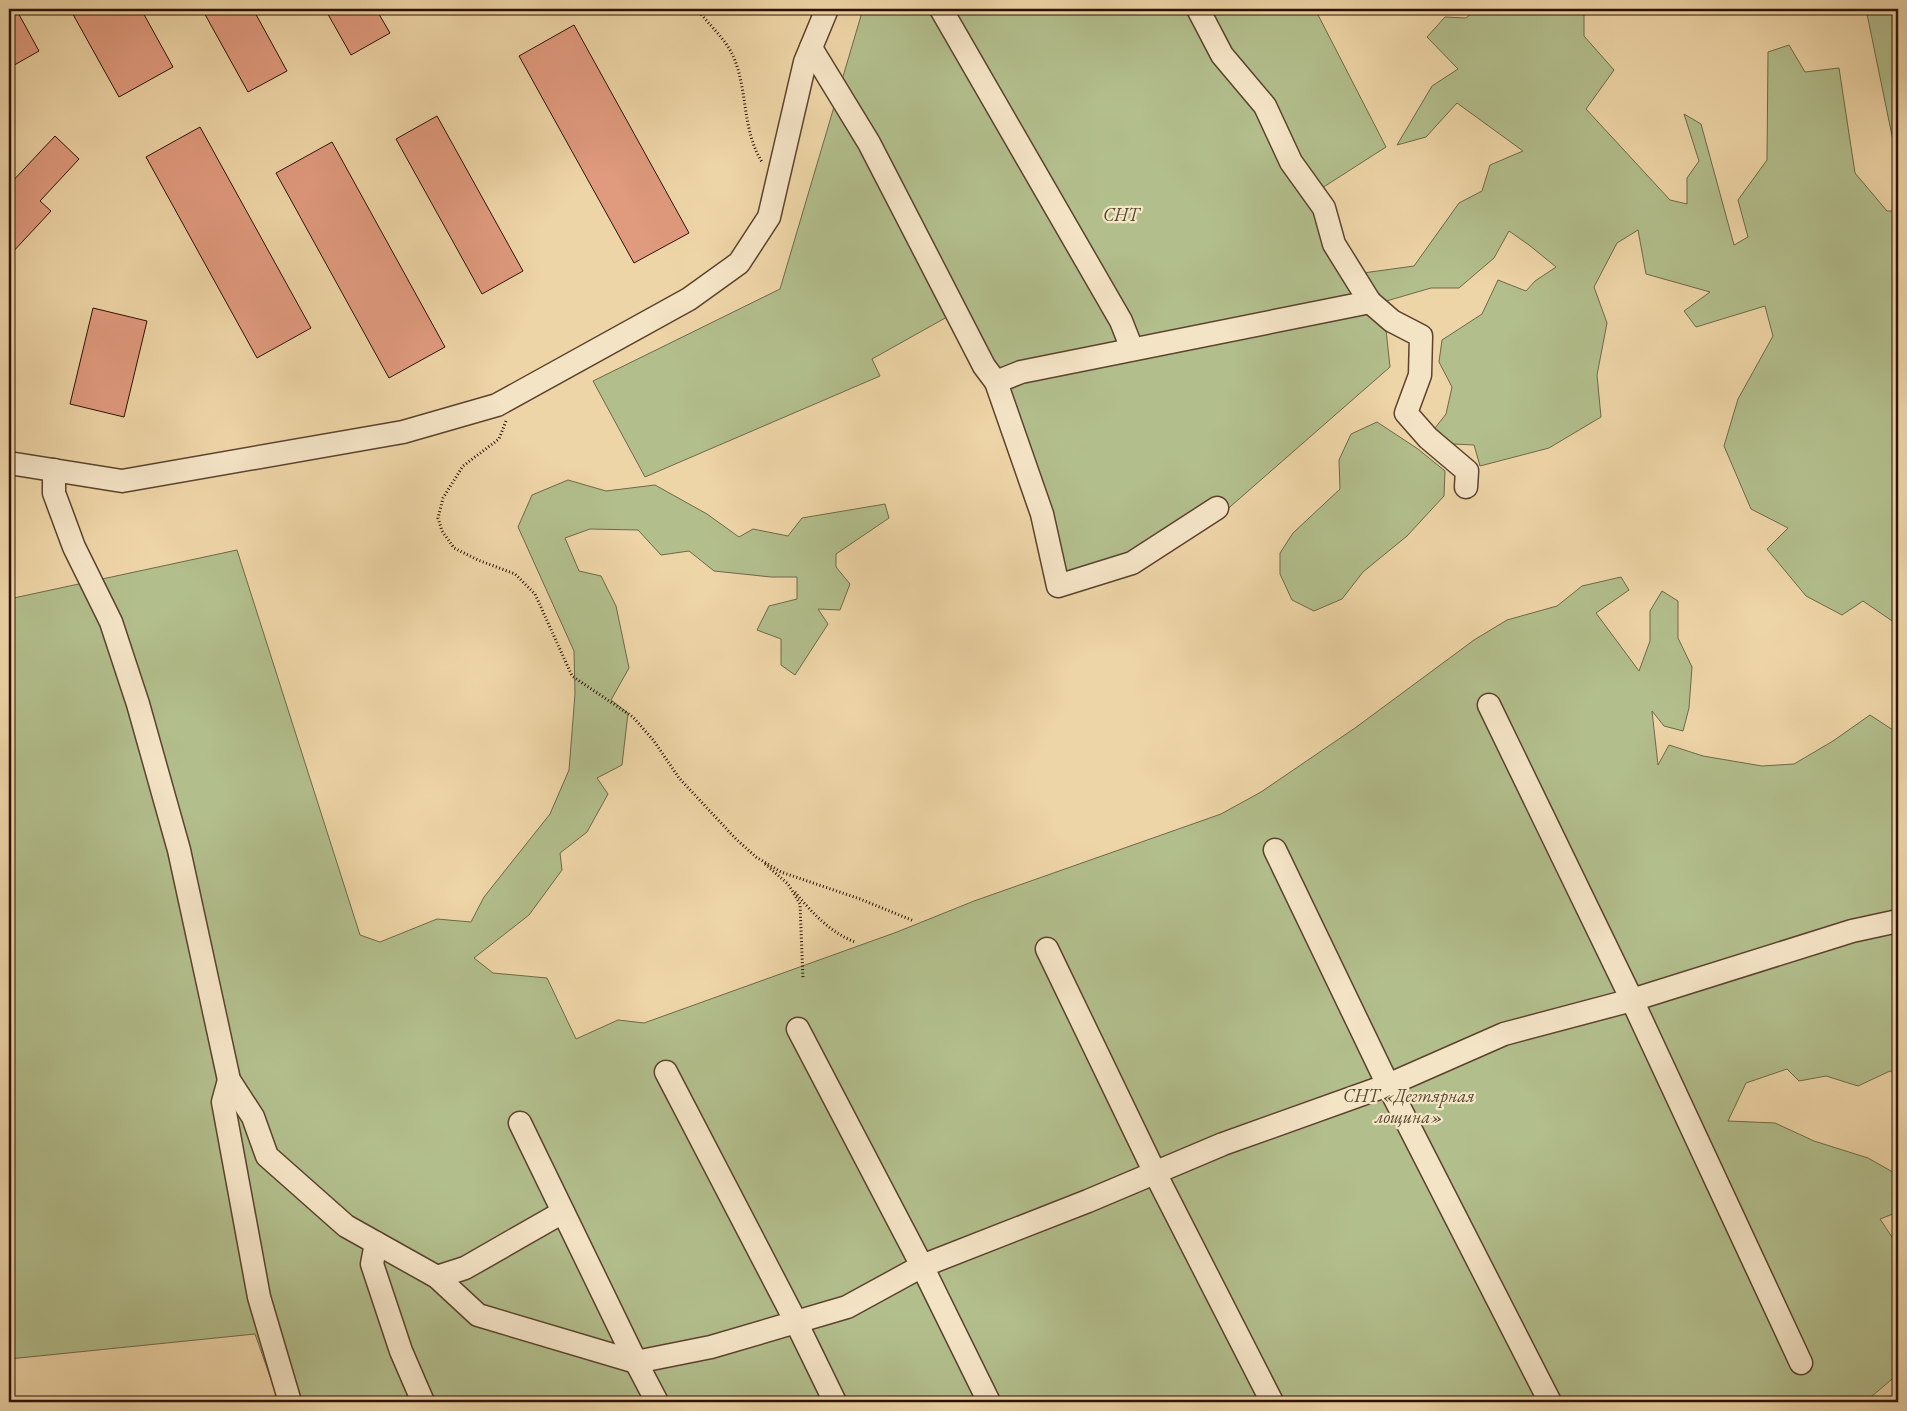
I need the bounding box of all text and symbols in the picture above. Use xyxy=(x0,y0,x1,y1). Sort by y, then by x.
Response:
park label: СНТ xyxy=(1103,203,1142,226)
park label: СНТ «Дегтярная лощина» xyxy=(1343,1084,1475,1128)

